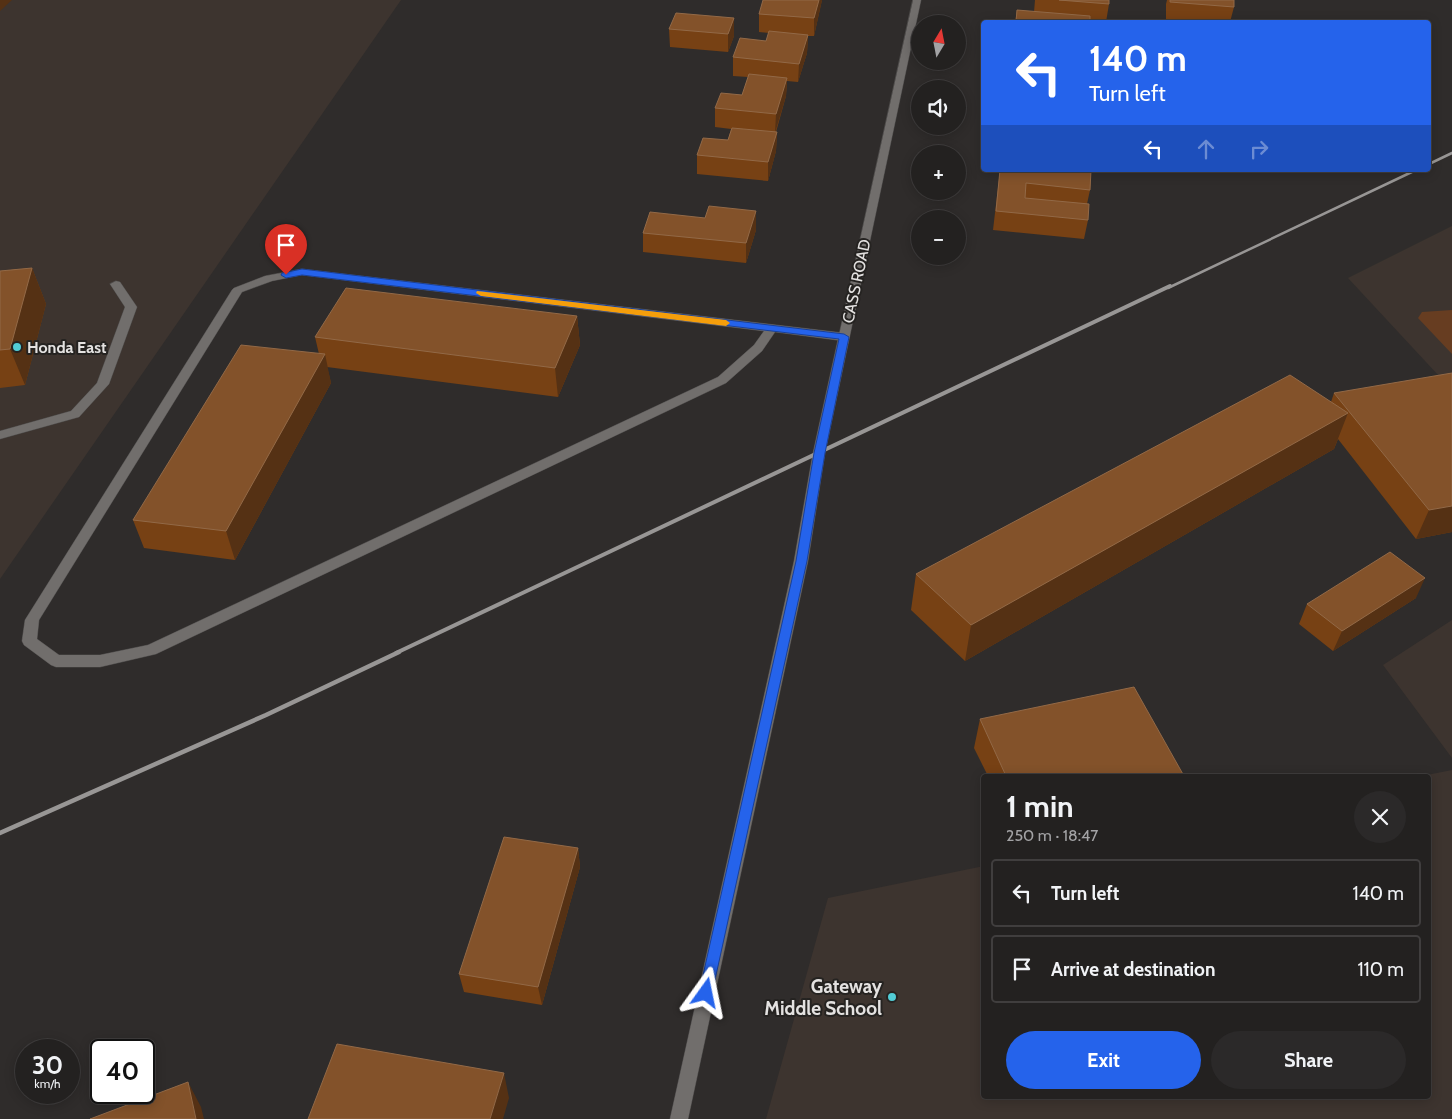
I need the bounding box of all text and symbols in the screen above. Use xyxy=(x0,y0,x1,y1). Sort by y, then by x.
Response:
north arrow xyxy=(911,15,966,70)
map controls xyxy=(911,15,966,265)
text: 140 m xyxy=(1089,37,1187,80)
icon: left xyxy=(1006,40,1071,105)
button: sound xyxy=(911,80,966,135)
text: Turn left xyxy=(1089,80,1166,107)
icon: left xyxy=(1139,135,1167,163)
icon: ahead xyxy=(1192,135,1220,163)
icon: right xyxy=(1245,135,1273,163)
button: + xyxy=(911,145,966,200)
button: − xyxy=(911,210,966,265)
pin xyxy=(265,224,307,275)
icon: arrive xyxy=(272,231,300,259)
street label: CASS ROAD xyxy=(838,237,875,325)
place label: Honda East xyxy=(27,338,107,357)
marker: Honda East xyxy=(11,341,23,353)
text: 1 min xyxy=(1006,788,1074,825)
button: close xyxy=(1354,791,1406,843)
text: 250 m · 18:47 xyxy=(1006,826,1098,845)
icon: left xyxy=(1008,879,1036,907)
text: Turn left xyxy=(1051,882,1119,905)
text: 140 m xyxy=(1353,882,1404,905)
icon: arrive xyxy=(1008,955,1036,983)
text: Arrive at destination xyxy=(1051,958,1215,981)
text: 110 m xyxy=(1357,958,1404,981)
position arrow xyxy=(679,966,731,1018)
place label: Gateway Middle School xyxy=(764,975,883,1020)
marker: Gateway Middle School xyxy=(886,991,898,1003)
button: Exit xyxy=(1006,1031,1201,1089)
button: Share xyxy=(1211,1031,1406,1089)
speed limit sign: 40 xyxy=(90,1039,155,1104)
text: 30 xyxy=(32,1050,63,1080)
text: km/h xyxy=(34,1076,61,1091)

